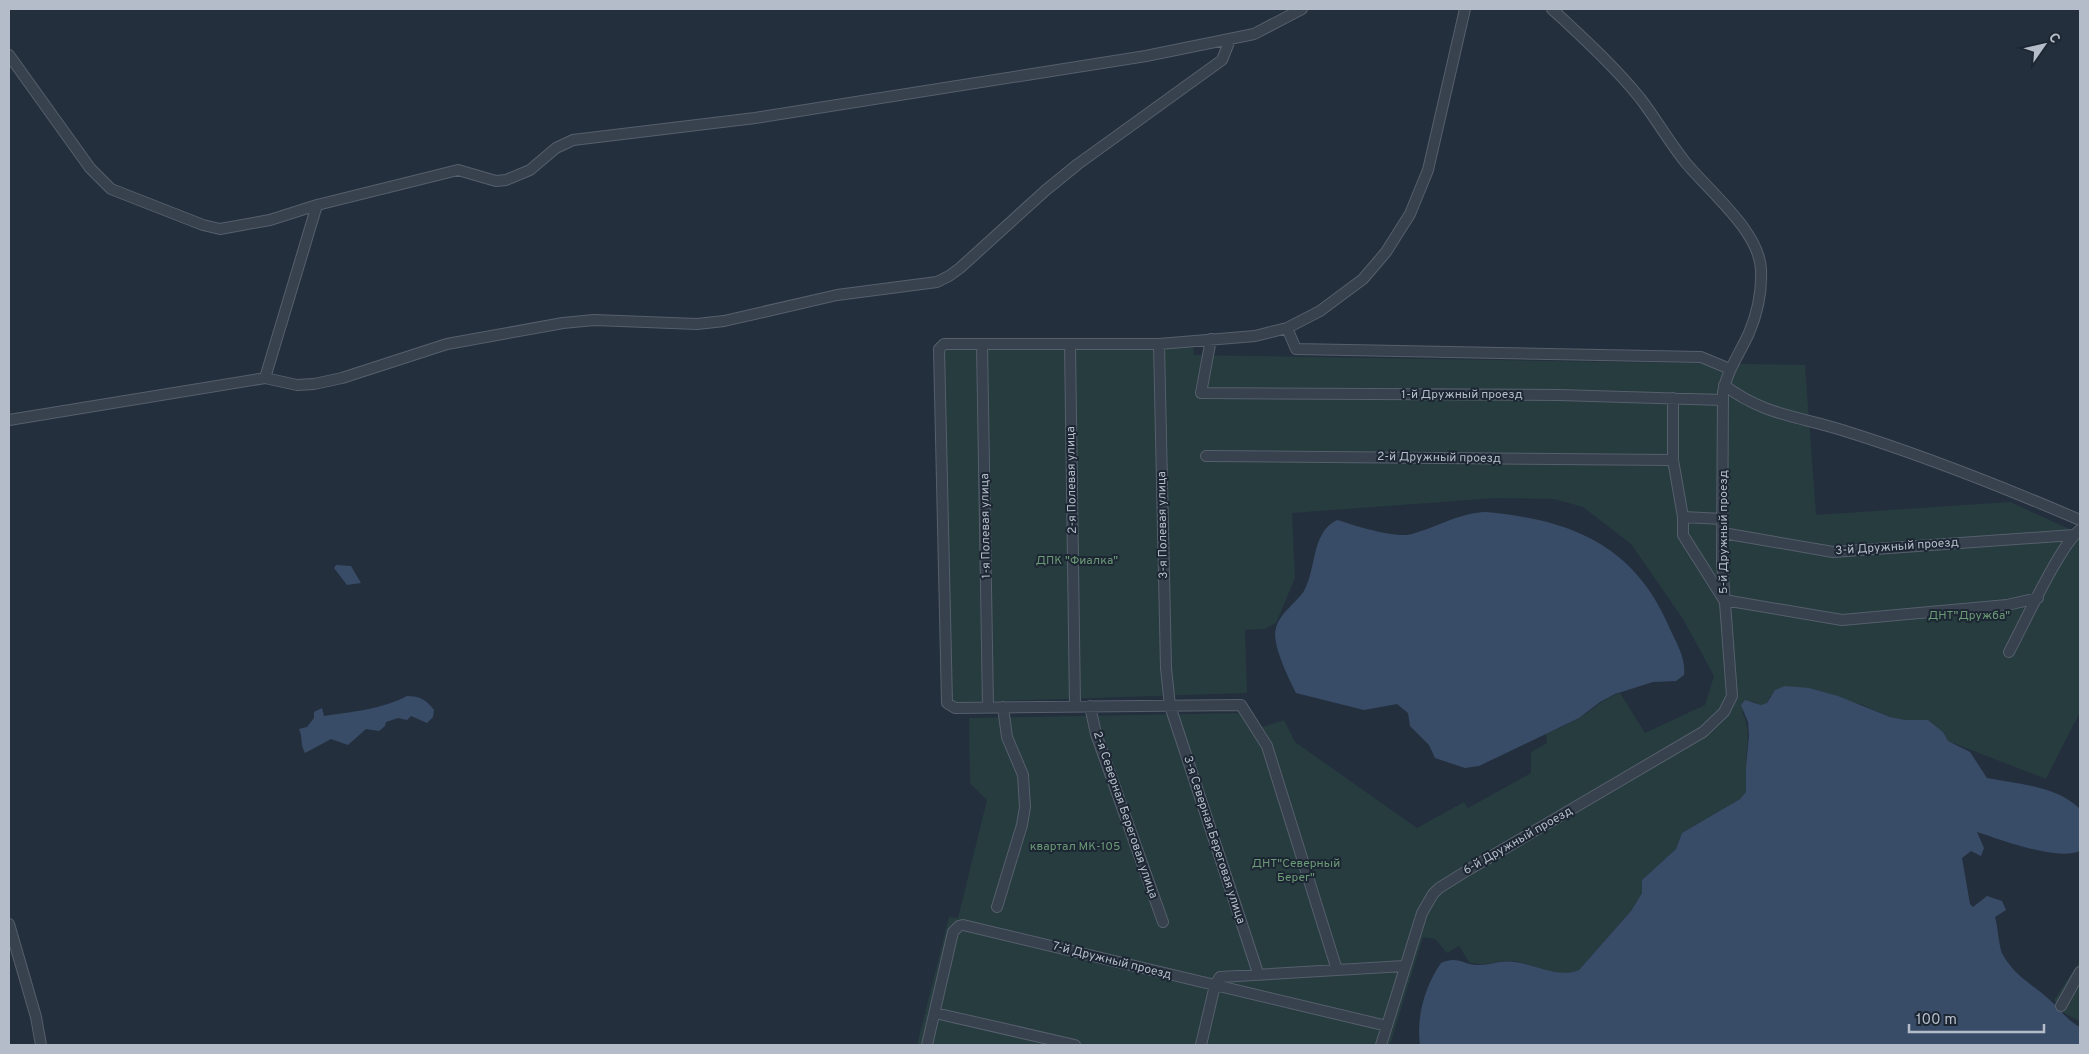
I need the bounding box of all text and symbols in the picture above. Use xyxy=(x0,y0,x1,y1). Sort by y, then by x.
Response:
north arrow xyxy=(2019,20,2069,70)
text: С xyxy=(2044,30,2063,47)
street label: 1-й Дружный проезд xyxy=(1401,387,1523,403)
street label: 2-я Полевая улица xyxy=(1063,426,1081,534)
street label: 2-й Дружный проезд xyxy=(1377,449,1501,467)
street label: 5-й Дружный проезд xyxy=(1716,470,1732,594)
street label: 3-я Полевая улица xyxy=(1154,471,1172,579)
street label: 1-я Полевая улица xyxy=(977,473,995,579)
street label: 3-й Дружный проезд xyxy=(1835,535,1959,559)
park label: ДПК "Фиалка" xyxy=(1036,553,1118,569)
park label: ДНТ"Дружба" xyxy=(1928,608,2010,624)
street label: 2-я Северная Береговая улица xyxy=(1089,729,1161,901)
street label: 3-я Северная Береговая улица xyxy=(1179,754,1249,926)
street label: 6-й Дружный проезд xyxy=(1460,803,1576,879)
park label: квартал МК-105 xyxy=(1030,839,1120,855)
park label: ДНТ"Северный Берег" xyxy=(1252,856,1340,886)
street label: 7-й Дружный проезд xyxy=(1051,938,1173,984)
scale bar xyxy=(1909,1002,2044,1034)
text: 100 m xyxy=(1916,1011,1957,1030)

